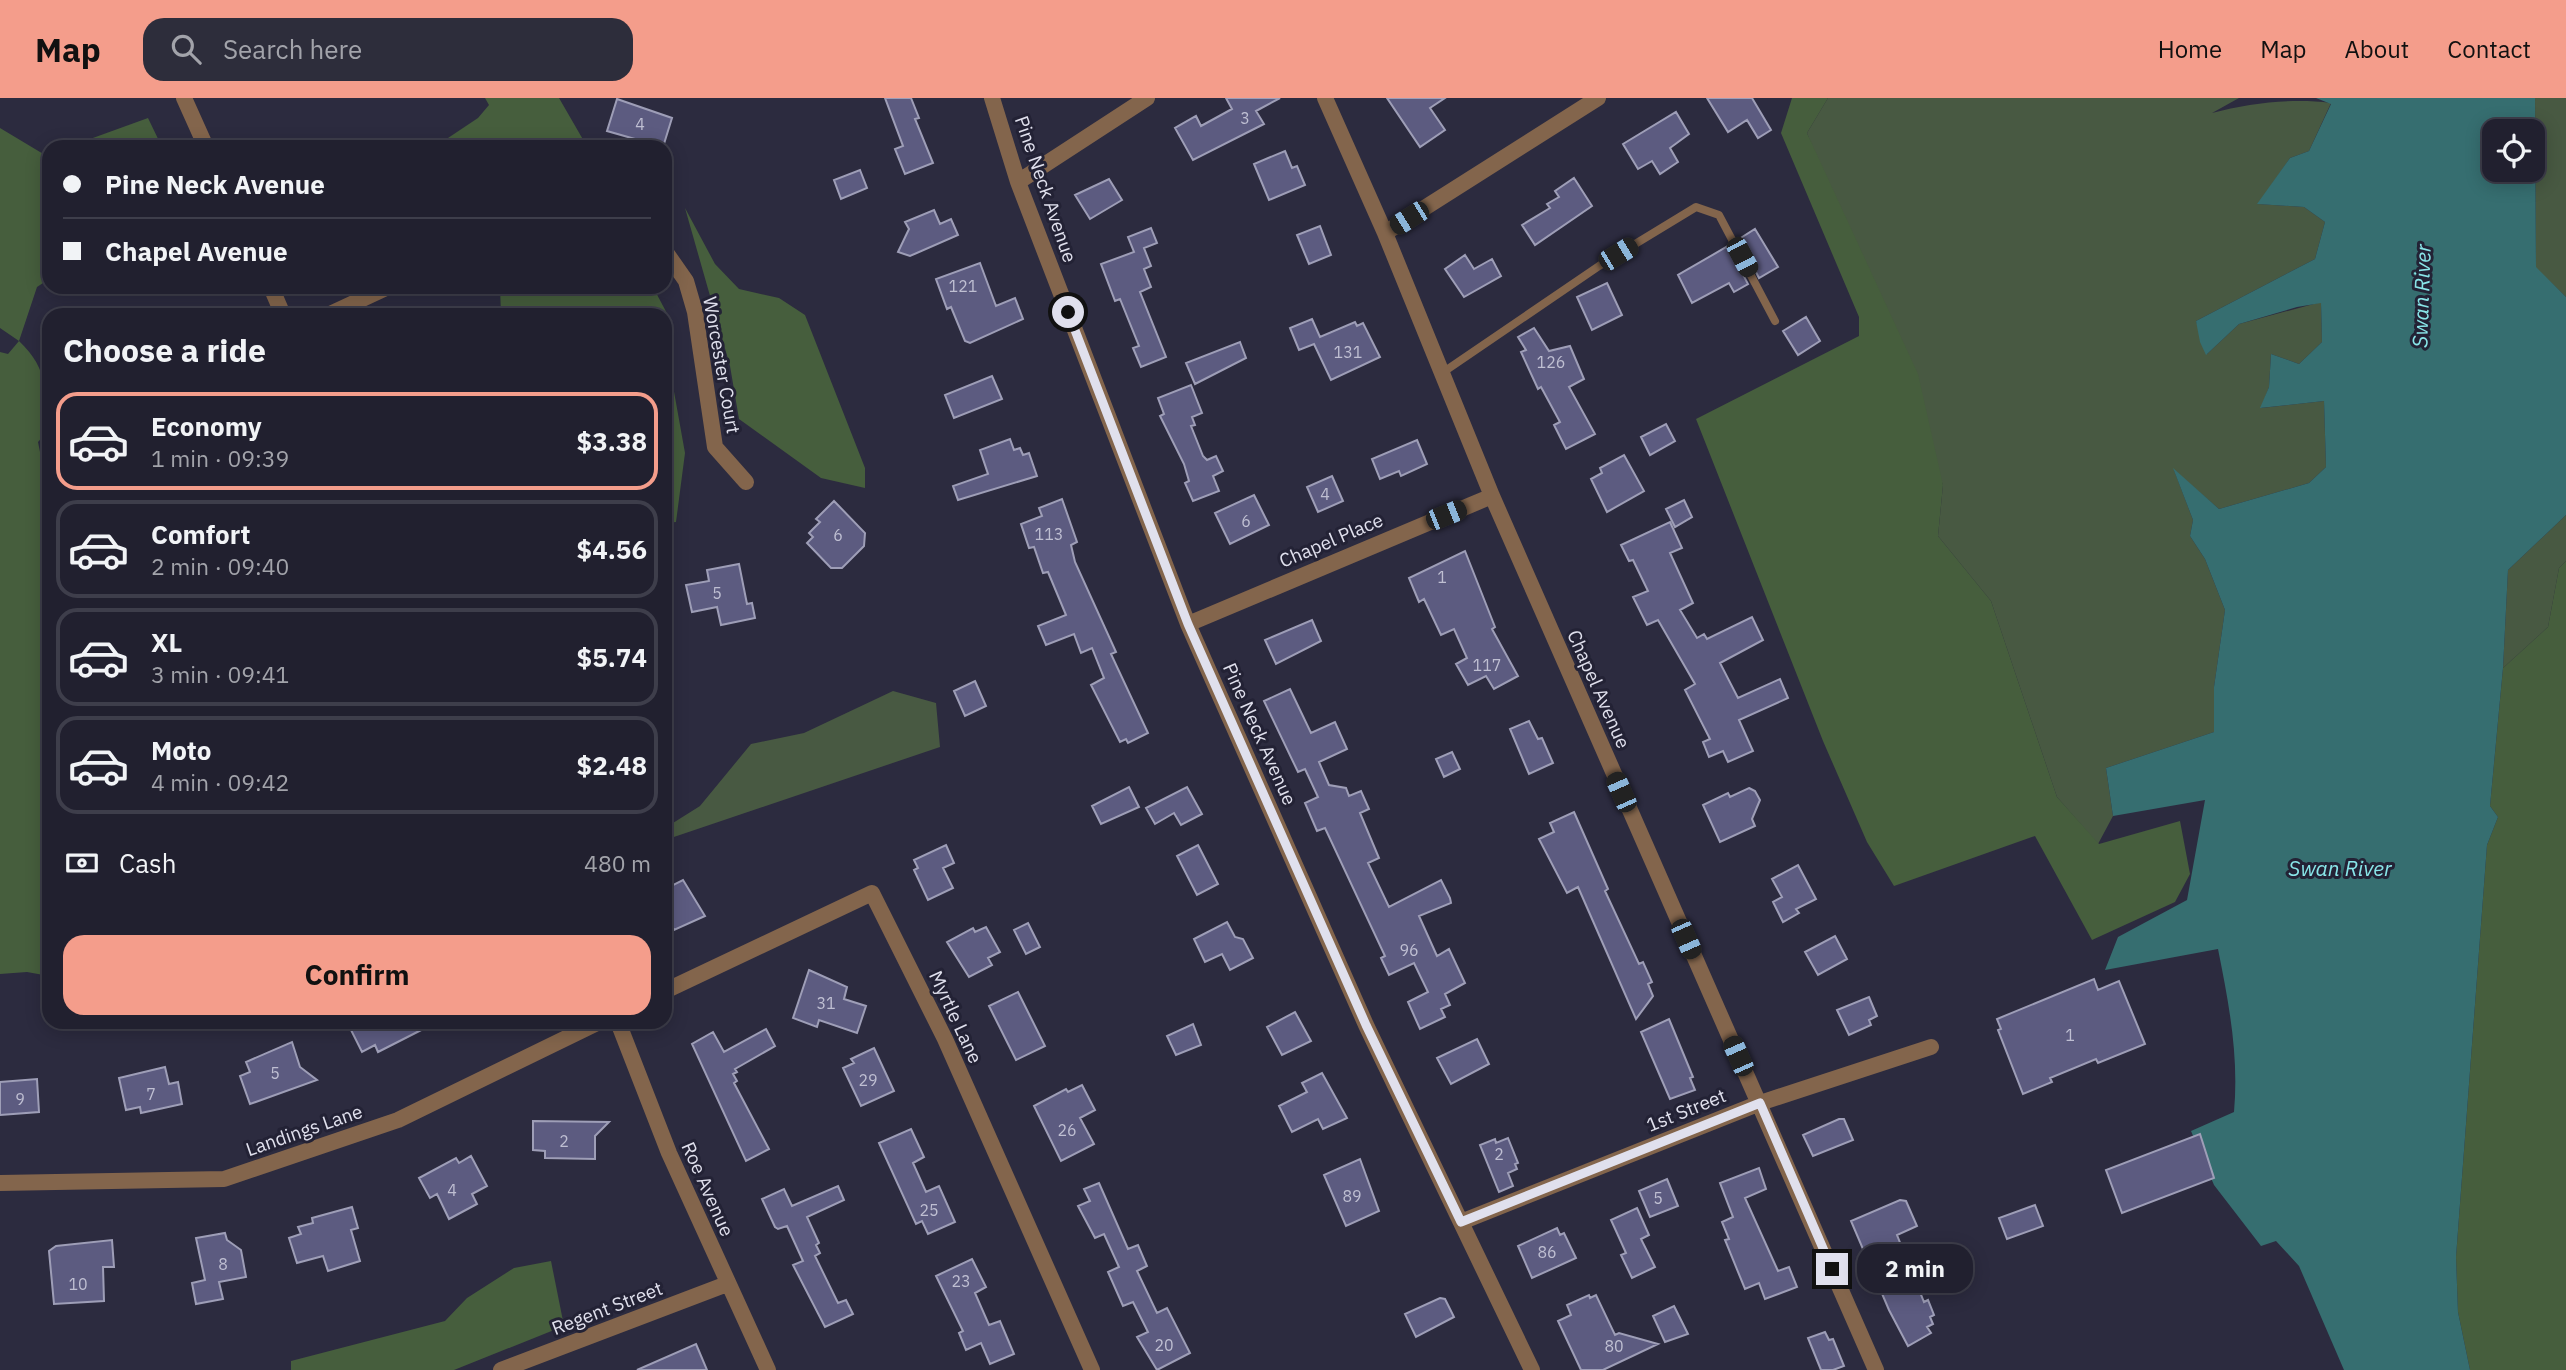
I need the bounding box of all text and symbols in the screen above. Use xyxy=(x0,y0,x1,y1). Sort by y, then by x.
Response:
search box xyxy=(143,18,633,81)
text: Map xyxy=(35,28,101,71)
icon: search xyxy=(167,30,205,68)
text: Search here xyxy=(223,32,362,66)
text: Home xyxy=(2158,33,2222,65)
text: Map xyxy=(2260,33,2306,65)
text: About xyxy=(2344,33,2409,65)
text: Contact xyxy=(2447,33,2531,65)
house number: 3 xyxy=(1240,108,1250,128)
street label: Pine Neck Avenue xyxy=(1010,113,1082,265)
house number: 4 xyxy=(635,114,645,134)
map controls xyxy=(2482,119,2545,182)
button: locate xyxy=(2482,119,2545,182)
text: Pine Neck Avenue xyxy=(105,167,325,201)
car xyxy=(1386,198,1433,238)
text: Chapel Avenue xyxy=(105,234,288,268)
car xyxy=(1595,234,1642,274)
car xyxy=(1723,234,1762,280)
water label: Swan River xyxy=(2405,242,2437,348)
house number: 121 xyxy=(949,276,977,296)
street label: Worcester Court xyxy=(698,295,746,435)
route start xyxy=(1052,296,1084,328)
text: Choose a ride xyxy=(63,329,266,371)
house number: 131 xyxy=(1334,342,1362,362)
house number: 126 xyxy=(1537,352,1565,372)
text: Economy xyxy=(151,409,262,443)
icon: car xyxy=(67,410,130,473)
text: $3.38 xyxy=(577,424,647,458)
text: 1 min · 09:39 xyxy=(151,443,289,473)
house number: 4 xyxy=(1320,484,1330,504)
car xyxy=(1423,497,1470,533)
street label: Chapel Place xyxy=(1275,507,1387,573)
house number: 6 xyxy=(1241,511,1251,531)
text: Comfort xyxy=(151,517,250,551)
icon: car xyxy=(67,518,130,581)
house number: 113 xyxy=(1035,524,1063,544)
house number: 6 xyxy=(833,525,843,545)
text: $4.56 xyxy=(577,532,647,566)
text: 2 min · 09:40 xyxy=(151,551,289,581)
house number: 1 xyxy=(1437,567,1447,587)
house number: 5 xyxy=(712,583,722,603)
text: XL xyxy=(151,625,182,659)
icon: car xyxy=(67,626,130,689)
street label: Chapel Avenue xyxy=(1562,626,1636,752)
text: $5.74 xyxy=(577,640,647,674)
house number: 117 xyxy=(1473,655,1501,675)
text: 3 min · 09:41 xyxy=(151,659,289,689)
street label: Pine Neck Avenue xyxy=(1218,659,1302,809)
text: Moto xyxy=(151,733,211,767)
icon: car xyxy=(67,734,130,797)
text: $2.48 xyxy=(577,748,647,782)
text: 4 min · 09:42 xyxy=(151,767,289,797)
car xyxy=(1603,769,1640,815)
icon: cash xyxy=(63,844,101,882)
text: Cash xyxy=(119,846,176,880)
text: 480 m xyxy=(584,848,651,878)
water label: Swan River xyxy=(2288,854,2393,882)
car xyxy=(1668,916,1705,962)
button: Confirm xyxy=(63,935,651,1015)
house number: 96 xyxy=(1399,940,1419,960)
street label: Myrtle Lane xyxy=(924,967,988,1067)
house number: 31 xyxy=(816,993,836,1013)
house number: 1 xyxy=(2065,1025,2075,1045)
car xyxy=(1720,1033,1757,1079)
house number: 5 xyxy=(270,1063,280,1083)
house number: 29 xyxy=(858,1070,878,1090)
street label: 1st Street xyxy=(1643,1083,1729,1137)
house number: 7 xyxy=(146,1084,156,1104)
house number: 9 xyxy=(15,1089,25,1109)
street label: Landings Lane xyxy=(243,1099,365,1161)
house number: 26 xyxy=(1057,1120,1077,1140)
house number: 2 xyxy=(559,1131,569,1151)
street label: Roe Avenue xyxy=(677,1138,739,1240)
house number: 2 xyxy=(1494,1144,1504,1164)
house number: 4 xyxy=(447,1180,457,1200)
house number: 89 xyxy=(1342,1186,1362,1206)
house number: 5 xyxy=(1653,1188,1663,1208)
house number: 25 xyxy=(919,1200,939,1220)
house number: 86 xyxy=(1537,1242,1557,1262)
callout: 2 min xyxy=(1856,1244,1972,1294)
route end xyxy=(1816,1253,1848,1285)
text: 2 min xyxy=(1885,1253,1945,1283)
house number: 8 xyxy=(218,1254,228,1274)
house number: 23 xyxy=(951,1271,971,1291)
house number: 10 xyxy=(68,1274,88,1294)
street label: Regent Street xyxy=(548,1276,666,1340)
house number: 20 xyxy=(1154,1335,1174,1355)
house number: 80 xyxy=(1604,1336,1624,1356)

